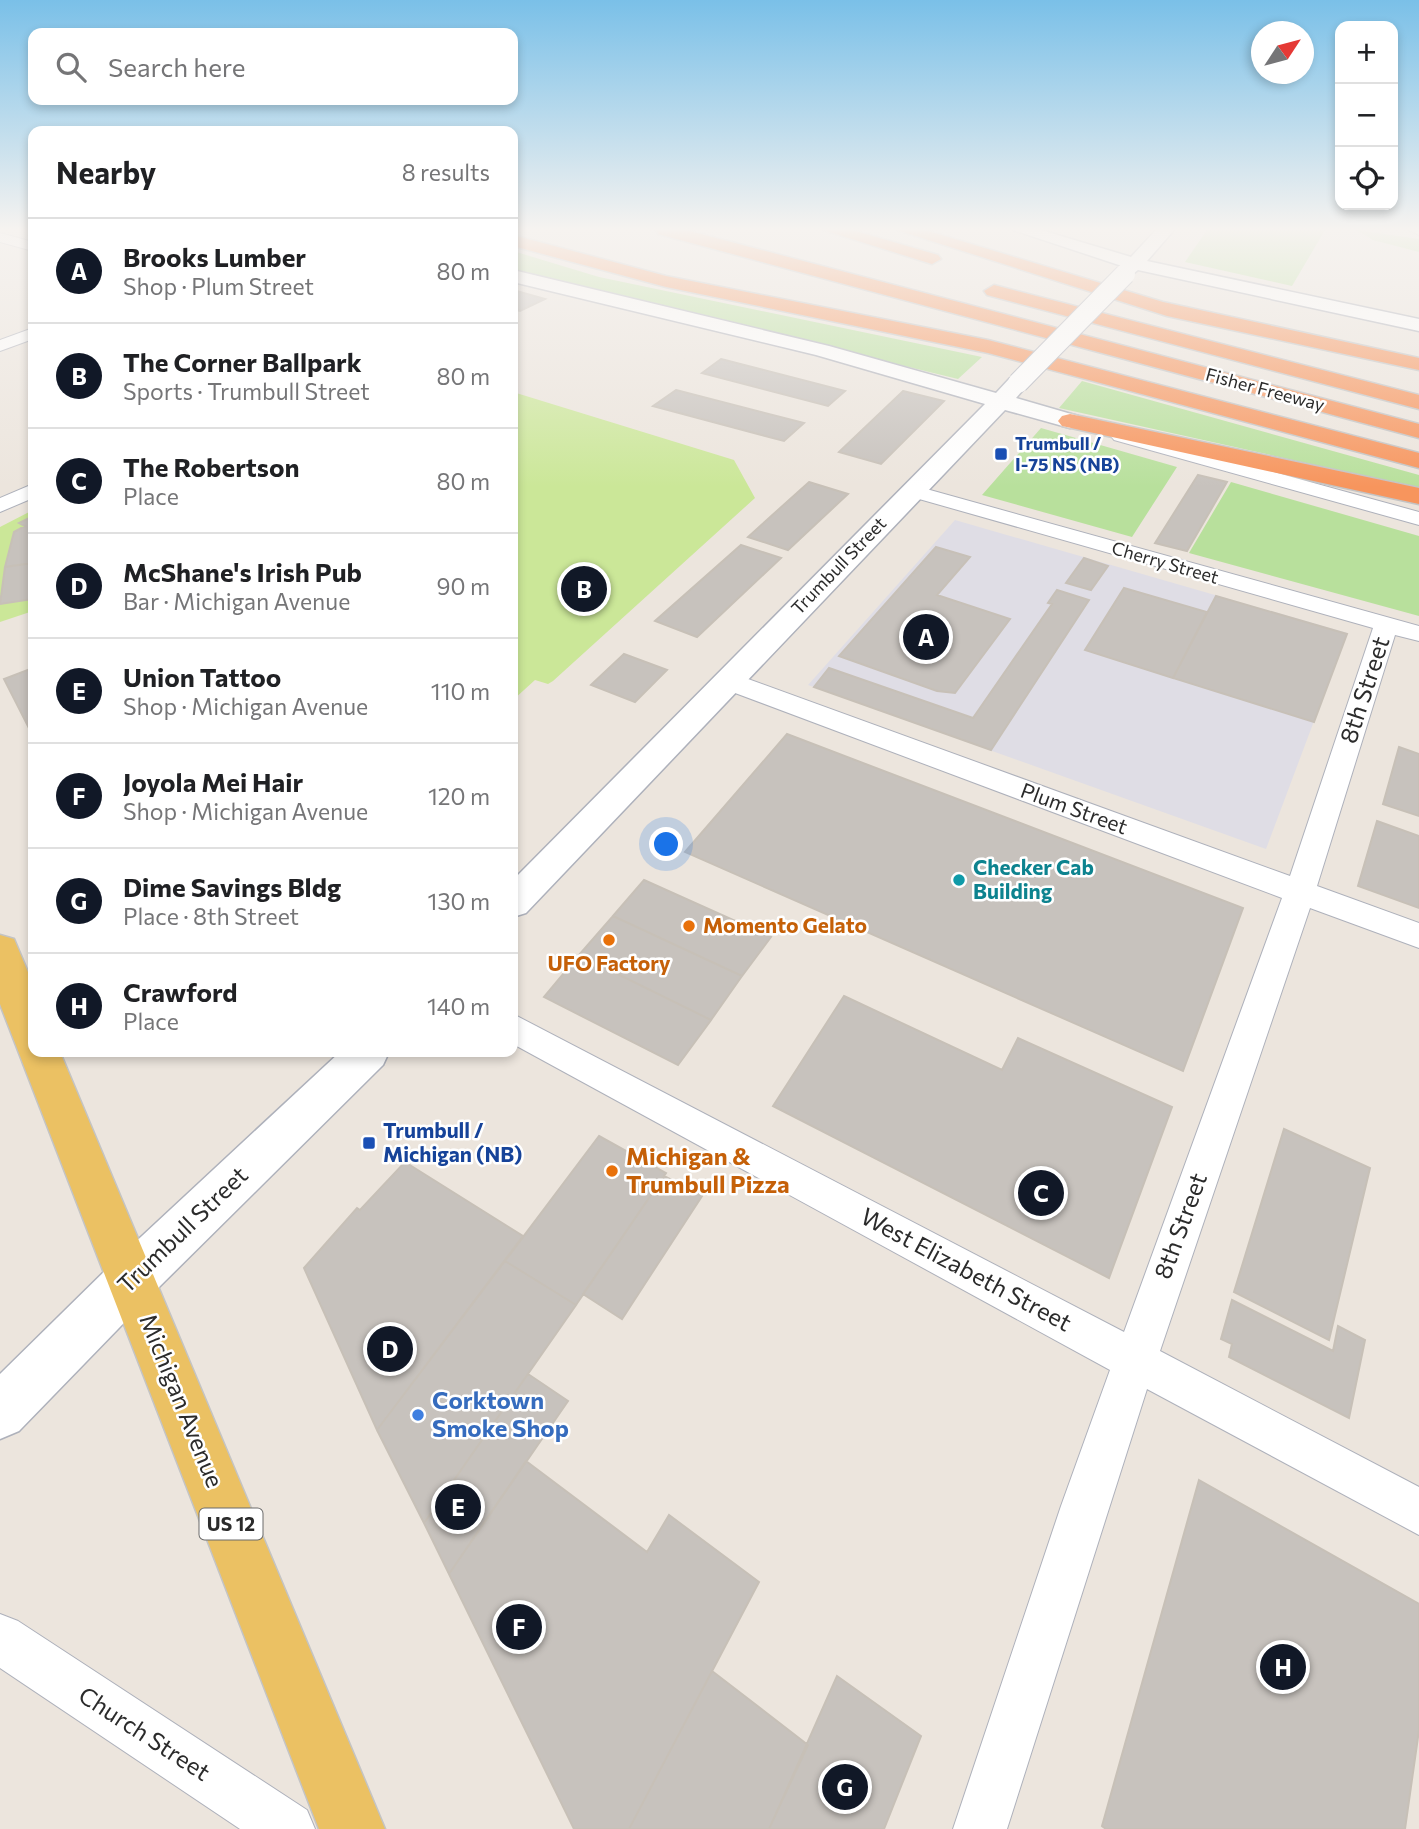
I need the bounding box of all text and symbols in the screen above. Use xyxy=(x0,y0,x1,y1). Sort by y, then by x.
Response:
north arrow xyxy=(1251,21,1314,84)
map controls xyxy=(1335,21,1398,210)
button: + xyxy=(1335,21,1398,84)
search box xyxy=(28,28,518,105)
icon: search xyxy=(52,48,90,86)
text: Search here xyxy=(108,51,246,82)
button: − xyxy=(1335,84,1398,147)
button: locate xyxy=(1335,147,1398,210)
text: Nearby xyxy=(56,153,156,190)
text: 8 results xyxy=(402,158,490,186)
text: Brooks Lumber xyxy=(123,241,306,272)
text: A xyxy=(71,257,87,285)
text: 80 m xyxy=(437,257,490,285)
text: Shop · Plum Street xyxy=(123,272,314,300)
text: The Corner Ballpark xyxy=(123,346,362,377)
text: B xyxy=(71,362,87,390)
text: 80 m xyxy=(437,362,490,390)
street label: Fisher Freeway xyxy=(1203,363,1327,415)
text: Sports · Trumbull Street xyxy=(123,377,370,405)
place label: Trumbull / I-75 NS (NB) xyxy=(1015,432,1120,475)
marker: Trumbull / I-75 NS (NB) xyxy=(993,446,1009,462)
text: The Robertson xyxy=(123,451,300,482)
text: C xyxy=(71,467,87,495)
text: 80 m xyxy=(437,467,490,495)
text: Place xyxy=(123,482,179,510)
street label: Trumbull Street xyxy=(786,512,890,619)
street label: Cherry Street xyxy=(1109,536,1221,588)
text: McShane's Irish Pub xyxy=(123,556,362,587)
pin: B xyxy=(561,563,607,615)
text: D xyxy=(71,572,87,600)
text: 90 m xyxy=(437,572,490,600)
text: Bar · Michigan Avenue xyxy=(123,587,350,615)
pin: A xyxy=(903,611,949,663)
street label: 8th Street xyxy=(1333,632,1395,747)
text: Union Tattoo xyxy=(123,661,281,692)
text: E xyxy=(72,677,86,705)
text: 110 m xyxy=(431,677,490,705)
text: Shop · Michigan Avenue xyxy=(123,692,368,720)
text: Joyola Mei Hair xyxy=(123,766,303,797)
street label: Plum Street xyxy=(1018,777,1131,838)
text: F xyxy=(72,782,86,810)
text: 120 m xyxy=(428,782,490,810)
text: Shop · Michigan Avenue xyxy=(123,797,368,825)
your location xyxy=(649,827,683,861)
place label: Checker Cab Building xyxy=(973,854,1094,903)
text: Dime Savings Bldg xyxy=(123,871,341,902)
marker: Checker Cab Building xyxy=(951,872,967,888)
text: G xyxy=(71,887,87,915)
text: 130 m xyxy=(428,887,490,915)
text: Place · 8th Street xyxy=(123,902,299,930)
place label: Momento Gelato xyxy=(703,912,867,937)
marker: Momento Gelato xyxy=(681,918,697,934)
marker: UFO Factory xyxy=(601,932,617,948)
place label: UFO Factory xyxy=(548,950,671,975)
text: Crawford xyxy=(123,976,238,1007)
text: H xyxy=(70,992,88,1020)
text: 140 m xyxy=(427,992,490,1020)
text: Place xyxy=(123,1007,179,1035)
place label: Trumbull / Michigan (NB) xyxy=(383,1117,522,1166)
marker: Trumbull / Michigan (NB) xyxy=(361,1135,377,1151)
place label: Michigan & Trumbull Pizza xyxy=(626,1141,790,1198)
street label: Trumbull Street xyxy=(111,1159,253,1298)
marker: Michigan & Trumbull Pizza xyxy=(604,1163,620,1179)
pin: C xyxy=(1018,1167,1064,1219)
street label: 8th Street xyxy=(1147,1168,1212,1282)
street label: West Elizabeth Street xyxy=(856,1201,1077,1337)
street label: Michigan Avenue xyxy=(134,1309,230,1491)
pin: D xyxy=(367,1323,413,1375)
place label: Corktown Smoke Shop xyxy=(432,1385,569,1442)
marker: Corktown Smoke Shop xyxy=(410,1407,426,1423)
pin: E xyxy=(435,1481,481,1533)
road number: US 12 xyxy=(200,1508,262,1540)
pin: F xyxy=(496,1601,542,1653)
pin: H xyxy=(1260,1641,1306,1693)
street label: Church Street xyxy=(74,1680,216,1786)
pin: G xyxy=(822,1761,868,1813)

